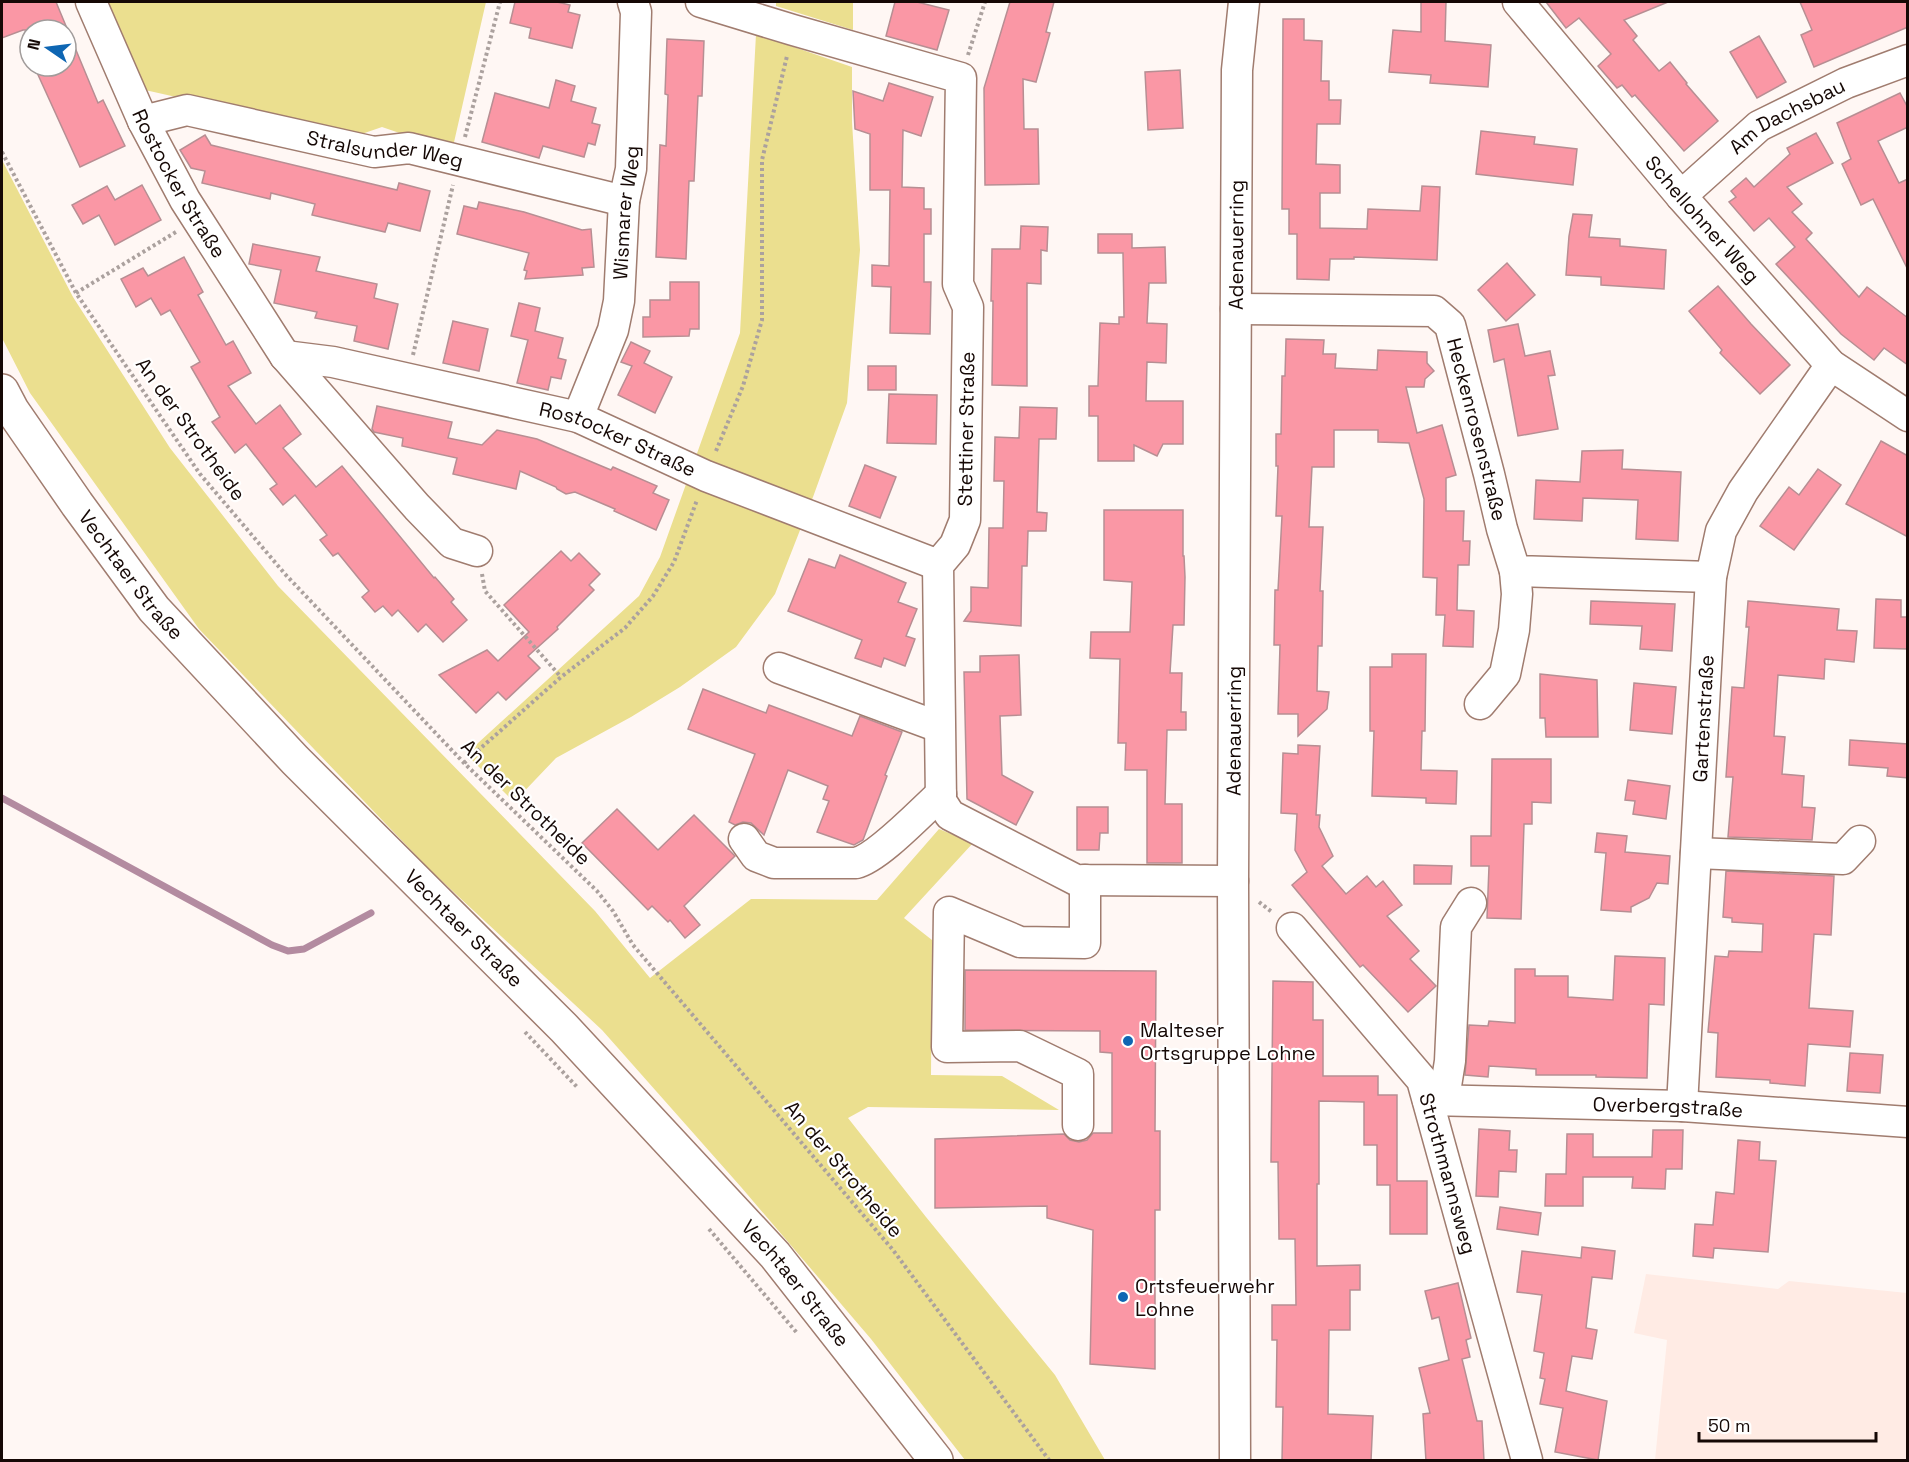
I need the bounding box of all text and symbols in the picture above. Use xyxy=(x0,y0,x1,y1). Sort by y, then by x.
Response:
north arrow xyxy=(18,18,78,78)
text: N xyxy=(22,37,45,52)
street label: Am Dachsbau xyxy=(1723,72,1849,160)
street label: Rostocker Straße xyxy=(126,105,232,263)
street label: Stralsunder Weg xyxy=(304,124,466,174)
street label: Wismarer Weg xyxy=(607,145,645,281)
street label: Schellohner Weg xyxy=(1639,150,1765,289)
street label: Adenauerring xyxy=(1223,180,1249,310)
street label: Heckenrosenstraße xyxy=(1441,335,1513,523)
street label: Stettiner Straße xyxy=(952,351,980,507)
street label: An der Strotheide xyxy=(130,352,252,506)
street label: Rostocker Straße xyxy=(537,396,700,483)
street label: Vechtaer Straße xyxy=(73,505,189,645)
street label: Gartenstraße xyxy=(1687,654,1720,783)
street label: Adenauerring xyxy=(1220,666,1247,796)
street label: An der Strotheide xyxy=(455,733,597,871)
street label: Vechtaer Straße xyxy=(399,864,529,993)
place label: Malteser Ortsgruppe Lohne xyxy=(1140,1017,1316,1066)
marker: Malteser Ortsgruppe Lohne xyxy=(1121,1034,1135,1048)
street label: Strothmannsweg xyxy=(1413,1090,1482,1257)
street label: Overbergstraße xyxy=(1592,1091,1744,1123)
street label: An der Strotheide xyxy=(779,1095,909,1243)
street label: Vechtaer Straße xyxy=(736,1214,855,1352)
place label: Ortsfeuerwehr Lohne xyxy=(1135,1273,1275,1322)
marker: Ortsfeuerwehr Lohne xyxy=(1116,1290,1130,1304)
scale bar xyxy=(1699,1405,1876,1443)
text: 50 m xyxy=(1708,1414,1750,1437)

